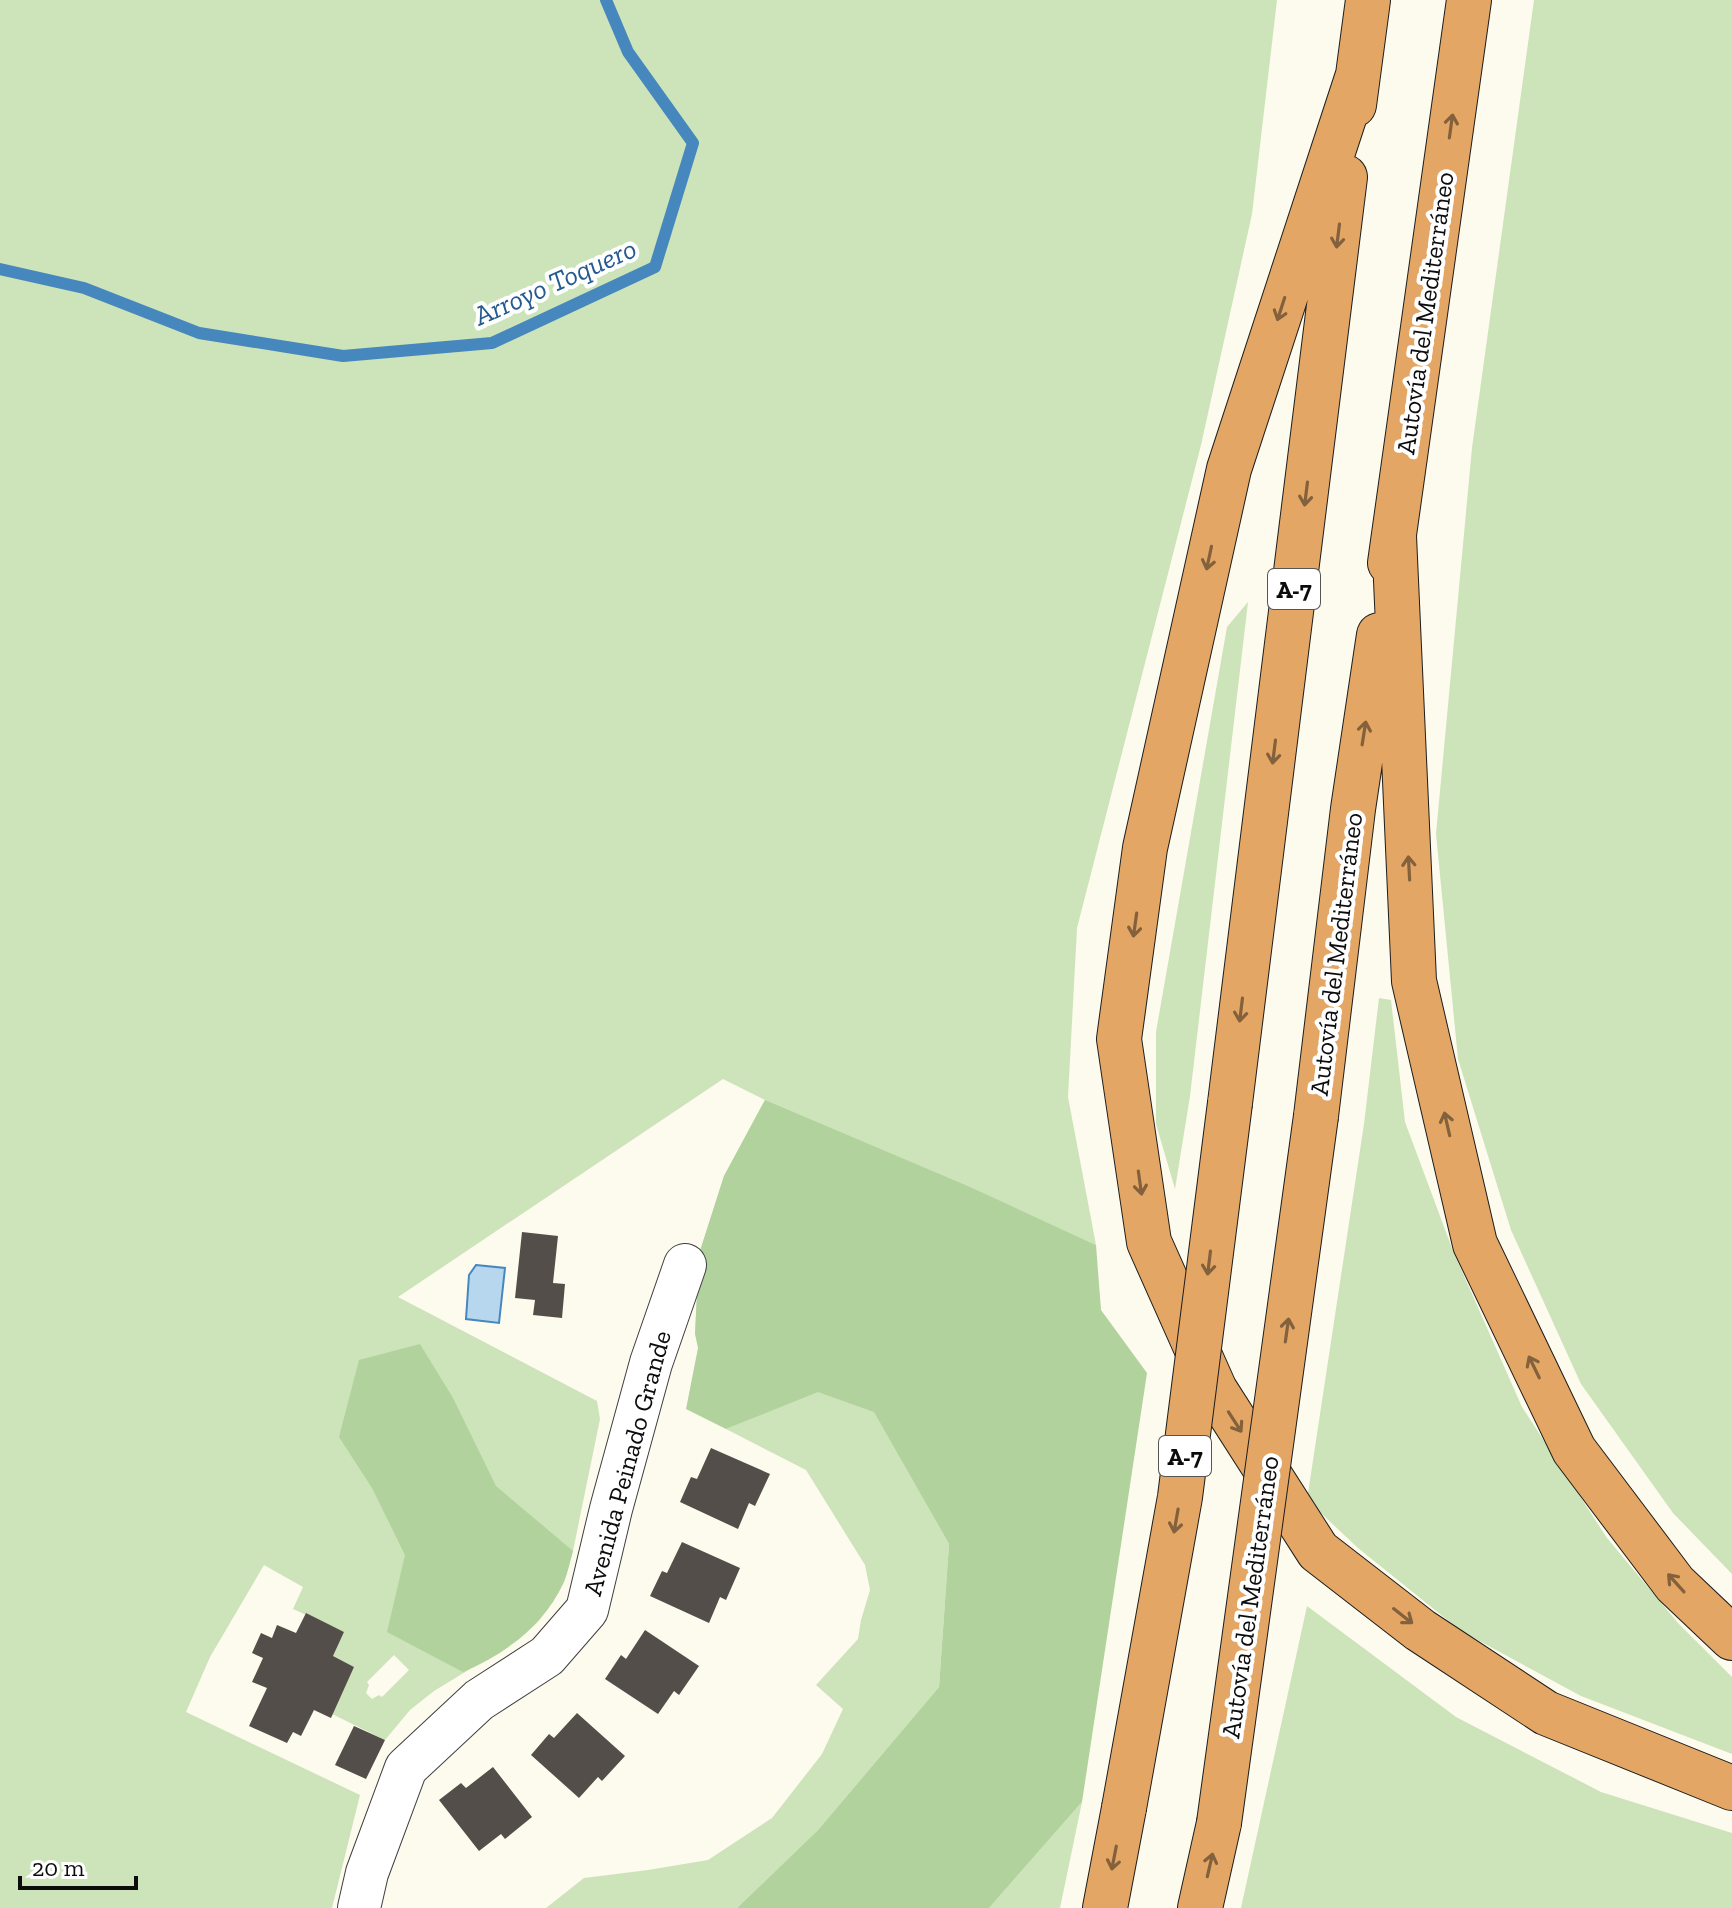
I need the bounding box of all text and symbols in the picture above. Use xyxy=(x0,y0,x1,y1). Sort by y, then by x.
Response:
one-way arrow xyxy=(1444,113,1459,139)
street label: Autovía del Mediterráneo xyxy=(1389,170,1461,456)
one-way arrow xyxy=(1330,223,1345,248)
water label: Arroyo Toquero xyxy=(468,231,641,333)
one-way arrow xyxy=(1273,296,1288,321)
one-way arrow xyxy=(1298,480,1313,507)
one-way arrow xyxy=(1201,545,1216,570)
road number: A-7 xyxy=(1268,569,1320,609)
one-way arrow xyxy=(1357,721,1372,747)
one-way arrow xyxy=(1266,738,1281,765)
street label: Autovía del Mediterráneo xyxy=(1303,811,1369,1097)
one-way arrow xyxy=(1401,855,1416,882)
one-way arrow xyxy=(1127,912,1142,938)
one-way arrow xyxy=(1234,996,1249,1023)
one-way arrow xyxy=(1439,1112,1454,1137)
one-way arrow xyxy=(1133,1170,1148,1195)
one-way arrow xyxy=(1202,1249,1217,1276)
one-way arrow xyxy=(1280,1317,1295,1343)
street label: Avenida Peinado Grande xyxy=(576,1327,678,1599)
one-way arrow xyxy=(1526,1356,1541,1380)
one-way arrow xyxy=(1228,1410,1244,1433)
road number: A-7 xyxy=(1159,1436,1211,1476)
street label: Autovía del Mediterráneo xyxy=(1214,1454,1286,1740)
one-way arrow xyxy=(1167,1508,1182,1533)
one-way arrow xyxy=(1668,1574,1686,1594)
one-way arrow xyxy=(1392,1608,1413,1625)
scale bar xyxy=(20,1840,136,1890)
one-way arrow xyxy=(1106,1845,1121,1870)
text: 20 m xyxy=(32,1853,85,1882)
one-way arrow xyxy=(1203,1853,1218,1879)

